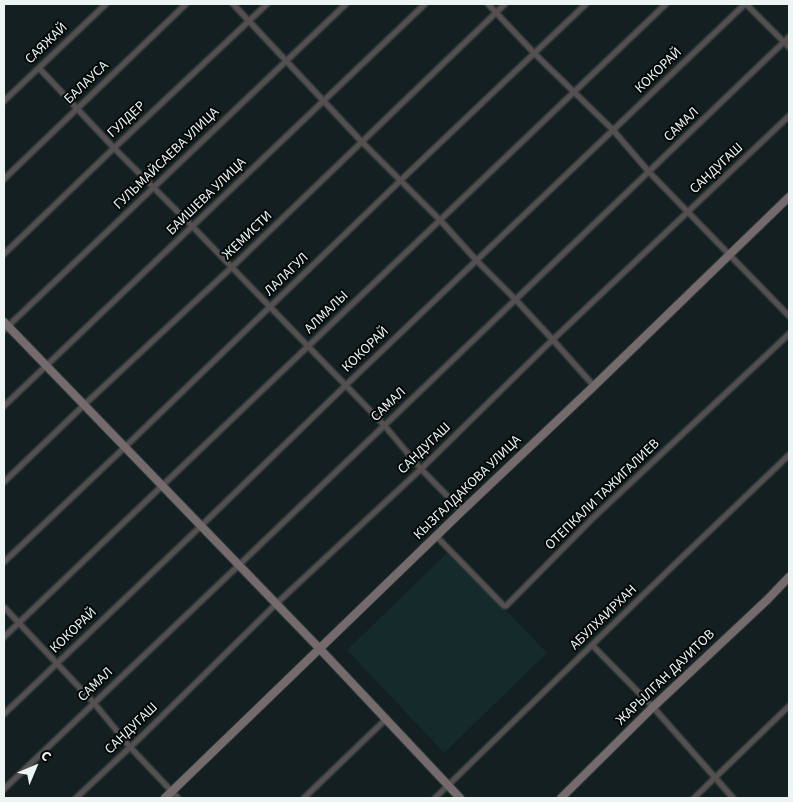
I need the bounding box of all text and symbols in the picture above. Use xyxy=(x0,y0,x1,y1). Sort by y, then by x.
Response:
street label: САЯЖАЙ xyxy=(22,20,72,68)
street label: КОКОРАЙ xyxy=(632,45,686,97)
street label: БАЛАУСА xyxy=(61,58,113,108)
street label: ГУЛДЕР xyxy=(104,98,150,142)
street label: ГУЛЬМАЙСАЕВА УЛИЦА xyxy=(111,104,223,214)
street label: САМАЛ xyxy=(661,104,703,146)
street label: САНДУГАШ xyxy=(687,140,747,198)
street label: БАИШЕВА УЛИЦА xyxy=(164,155,250,239)
street label: ЖЕМИСТИ xyxy=(220,208,276,264)
street label: ЛАЛАГУЛ xyxy=(261,250,313,300)
street label: АЛМАЛЫ xyxy=(302,288,352,338)
street label: КОКОРАЙ xyxy=(339,324,393,376)
street label: САМАЛ xyxy=(368,384,410,426)
street label: САНДУГАШ xyxy=(395,420,455,478)
street label: КЫЗГАЛДАКОВА УЛИЦА xyxy=(411,432,525,544)
street label: ОТЕПКАЛИ ТАЖИГАЛИЕВ xyxy=(542,436,664,554)
street label: АБУЛХАИРХАН xyxy=(567,582,641,654)
street label: КОКОРАЙ xyxy=(47,605,101,657)
street label: ЖАРЫЛГАН ДАУИТОВ xyxy=(613,627,719,729)
street label: САМАЛ xyxy=(75,664,117,706)
street label: САНДУГАШ xyxy=(102,700,162,758)
north arrow xyxy=(10,742,60,792)
text: С xyxy=(36,746,56,766)

